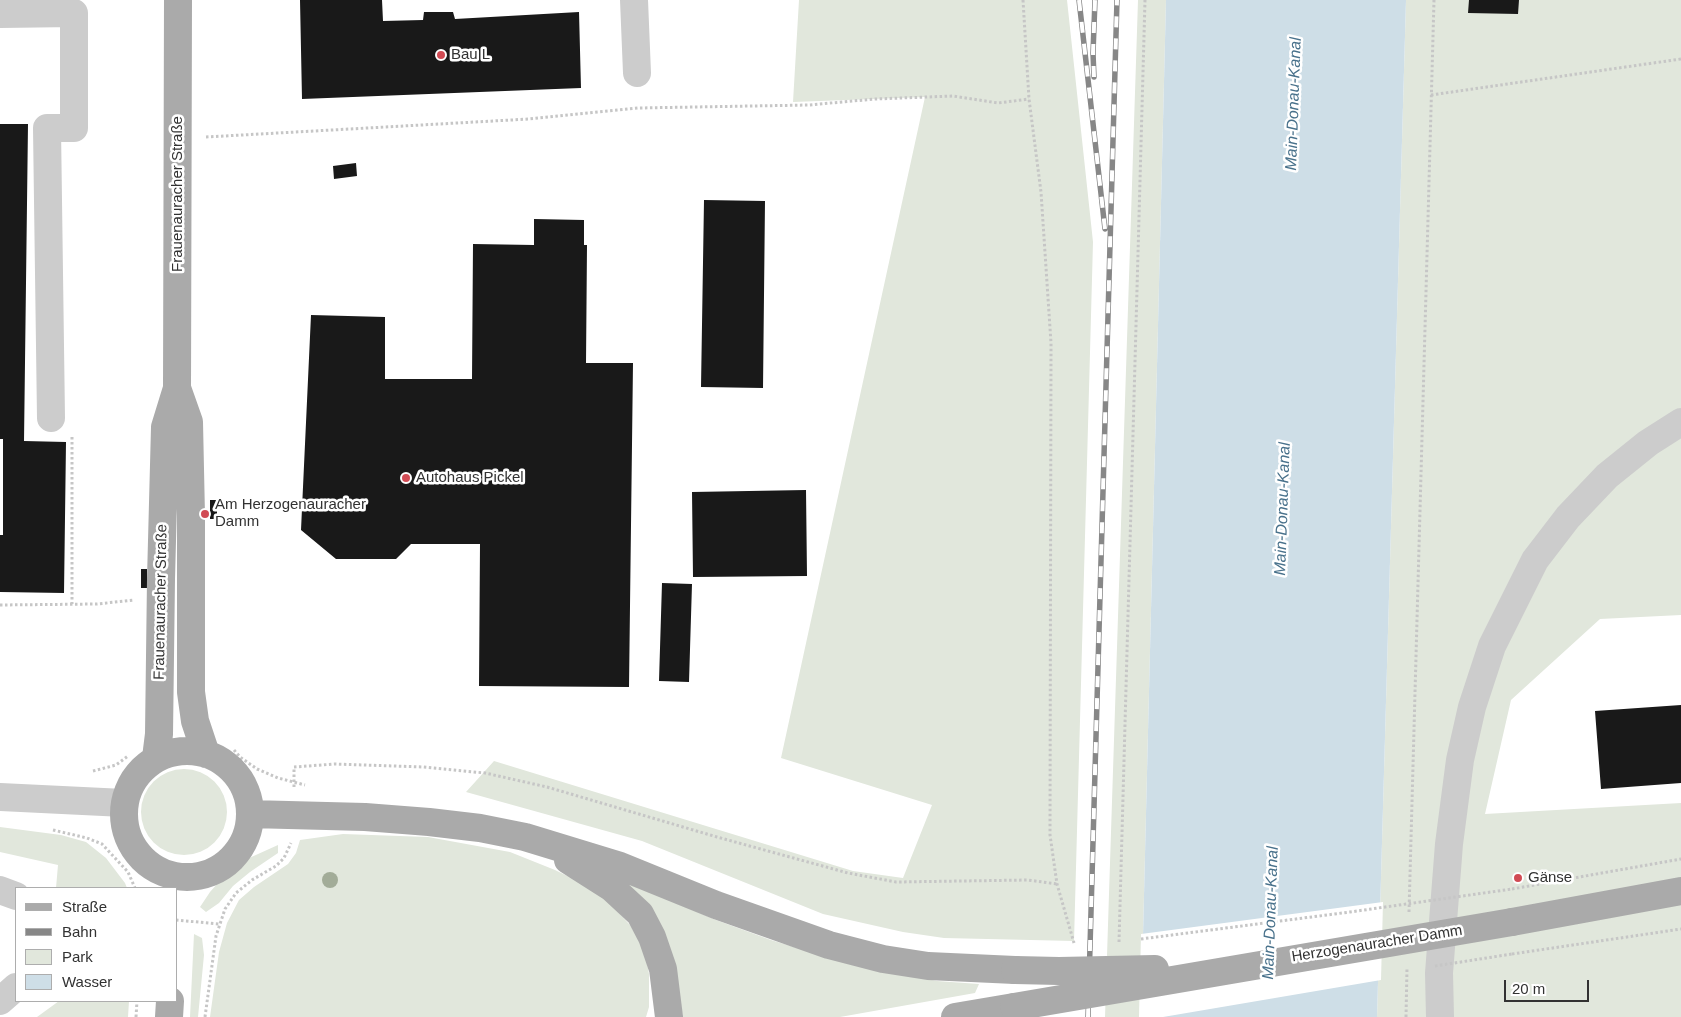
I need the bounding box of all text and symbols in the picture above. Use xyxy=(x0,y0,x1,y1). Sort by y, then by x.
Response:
water label: Main-Donau-Kanal xyxy=(1282,37,1306,171)
place label: Bau L xyxy=(451,46,490,64)
marker: Bau L xyxy=(435,49,447,61)
street label: Frauenauracher Straße xyxy=(169,116,187,272)
water label: Main-Donau-Kanal xyxy=(1271,442,1295,576)
place label: Autohaus Pickel xyxy=(416,469,524,487)
marker: Autohaus Pickel xyxy=(400,472,412,484)
place label: Am Herzogenauracher Damm xyxy=(215,496,366,531)
marker: Am Herzogenauracher Damm xyxy=(199,508,211,520)
street label: Frauenauracher Straße xyxy=(151,524,171,680)
water label: Main-Donau-Kanal xyxy=(1259,846,1283,980)
place label: Gänse xyxy=(1528,869,1572,887)
marker: Gänse xyxy=(1512,872,1524,884)
legend xyxy=(15,887,178,1002)
text: Straße xyxy=(62,898,107,915)
street label: Herzogenauracher Damm xyxy=(1290,922,1464,966)
text: Bahn xyxy=(62,923,97,940)
text: Park xyxy=(62,948,93,965)
scale bar xyxy=(1506,970,1591,1002)
text: Wasser xyxy=(62,973,112,990)
text: 20 m xyxy=(1512,980,1545,997)

